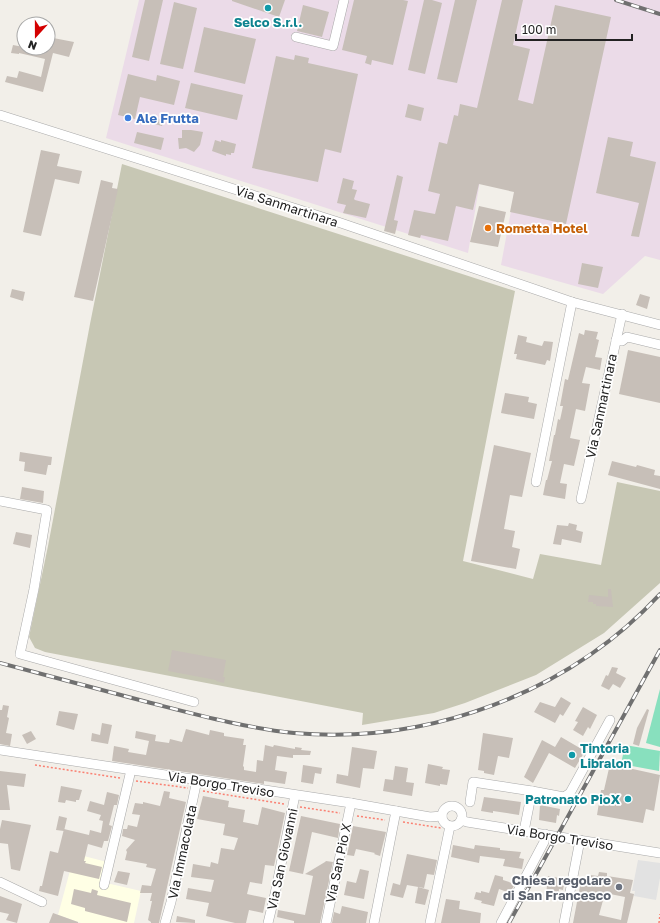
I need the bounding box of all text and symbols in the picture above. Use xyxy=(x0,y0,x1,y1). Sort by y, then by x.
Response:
marker: Selco S.r.l. xyxy=(263,3,273,13)
place label: Selco S.r.l. xyxy=(234,14,302,30)
north arrow xyxy=(16,16,56,56)
scale bar xyxy=(516,16,632,42)
text: 100 m xyxy=(522,22,556,37)
text: N xyxy=(26,38,38,53)
place label: Ale Frutta xyxy=(136,110,199,126)
marker: Ale Frutta xyxy=(123,113,133,123)
street label: Via Sanmartinara xyxy=(234,182,340,230)
place label: Rometta Hotel xyxy=(496,220,588,236)
marker: Rometta Hotel xyxy=(483,223,493,233)
street label: Via Sanmartinara xyxy=(582,352,620,460)
place label: Tintoria Libralon xyxy=(580,740,631,771)
marker: Tintoria Libralon xyxy=(567,750,577,760)
street label: Via Borgo Treviso xyxy=(166,768,276,800)
place label: Patronato PioX xyxy=(525,791,621,807)
marker: Patronato PioX xyxy=(623,794,633,804)
street label: Via Immacolata xyxy=(164,803,200,901)
street label: Via San Giovanni xyxy=(263,807,301,911)
street label: Via San Pio X xyxy=(322,821,354,904)
street label: Via Borgo Treviso xyxy=(505,821,615,853)
place label: Chiesa regolare di San Francesco xyxy=(503,872,611,903)
marker: Chiesa regolare di San Francesco xyxy=(614,882,624,892)

